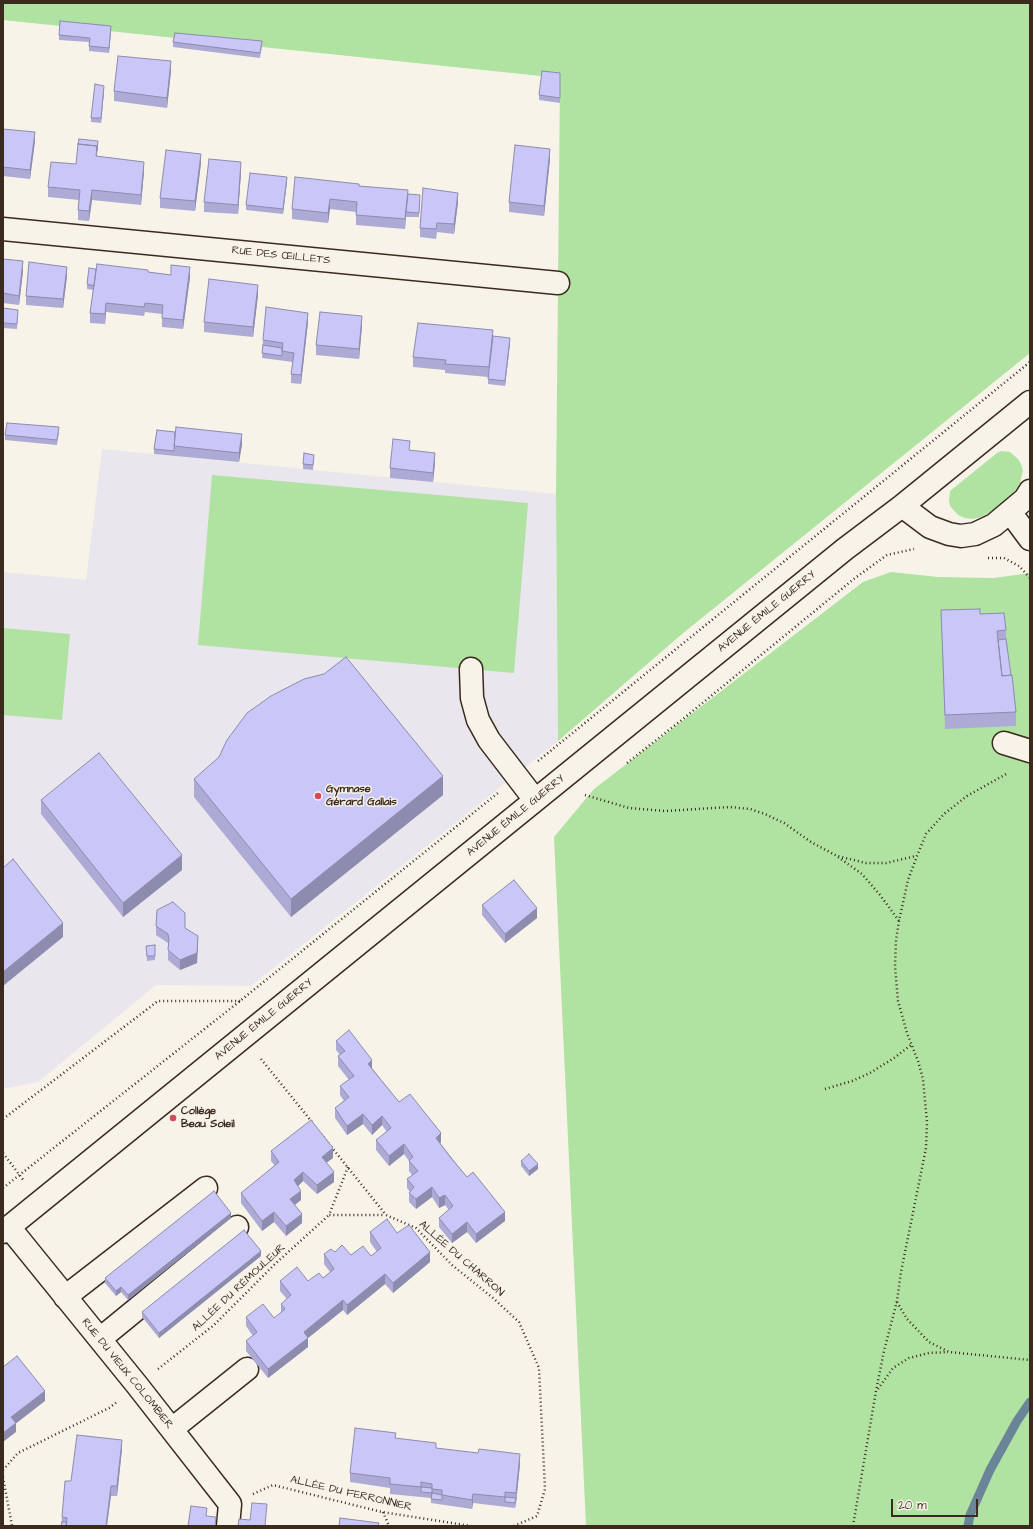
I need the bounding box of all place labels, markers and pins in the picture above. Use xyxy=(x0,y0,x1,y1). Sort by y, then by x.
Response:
place label: Gymnase Gérard Gallais xyxy=(326,783,397,809)
marker: Gymnase Gérard Gallais xyxy=(313,791,323,801)
place label: Collège Beau Soleil xyxy=(181,1105,235,1131)
marker: Collège Beau Soleil xyxy=(168,1113,178,1123)

